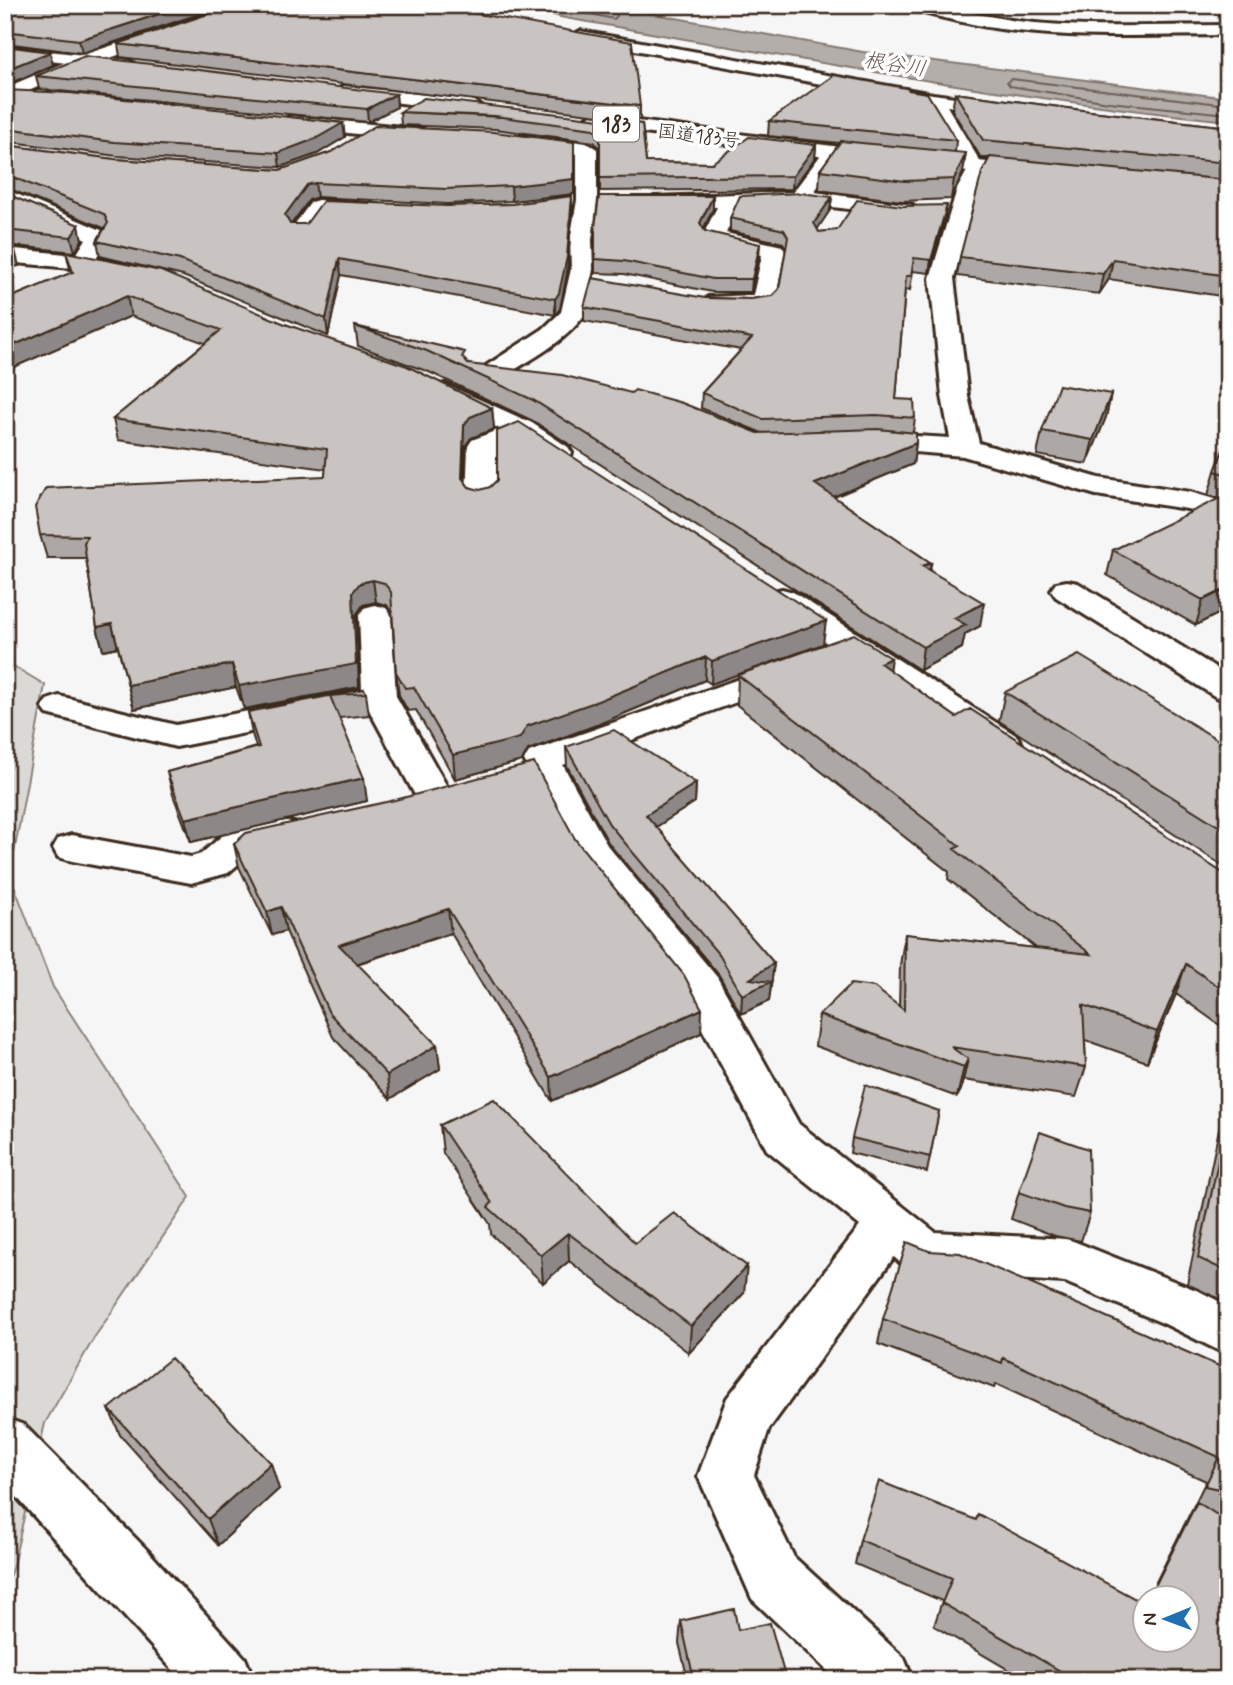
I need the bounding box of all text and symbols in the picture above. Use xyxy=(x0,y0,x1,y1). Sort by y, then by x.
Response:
water label: 根谷川 xyxy=(862,46,928,84)
road number: 183 xyxy=(593,106,639,142)
street label: 国道183号 xyxy=(656,119,742,154)
north arrow xyxy=(1132,1584,1202,1654)
text: N xyxy=(1138,1613,1163,1626)

